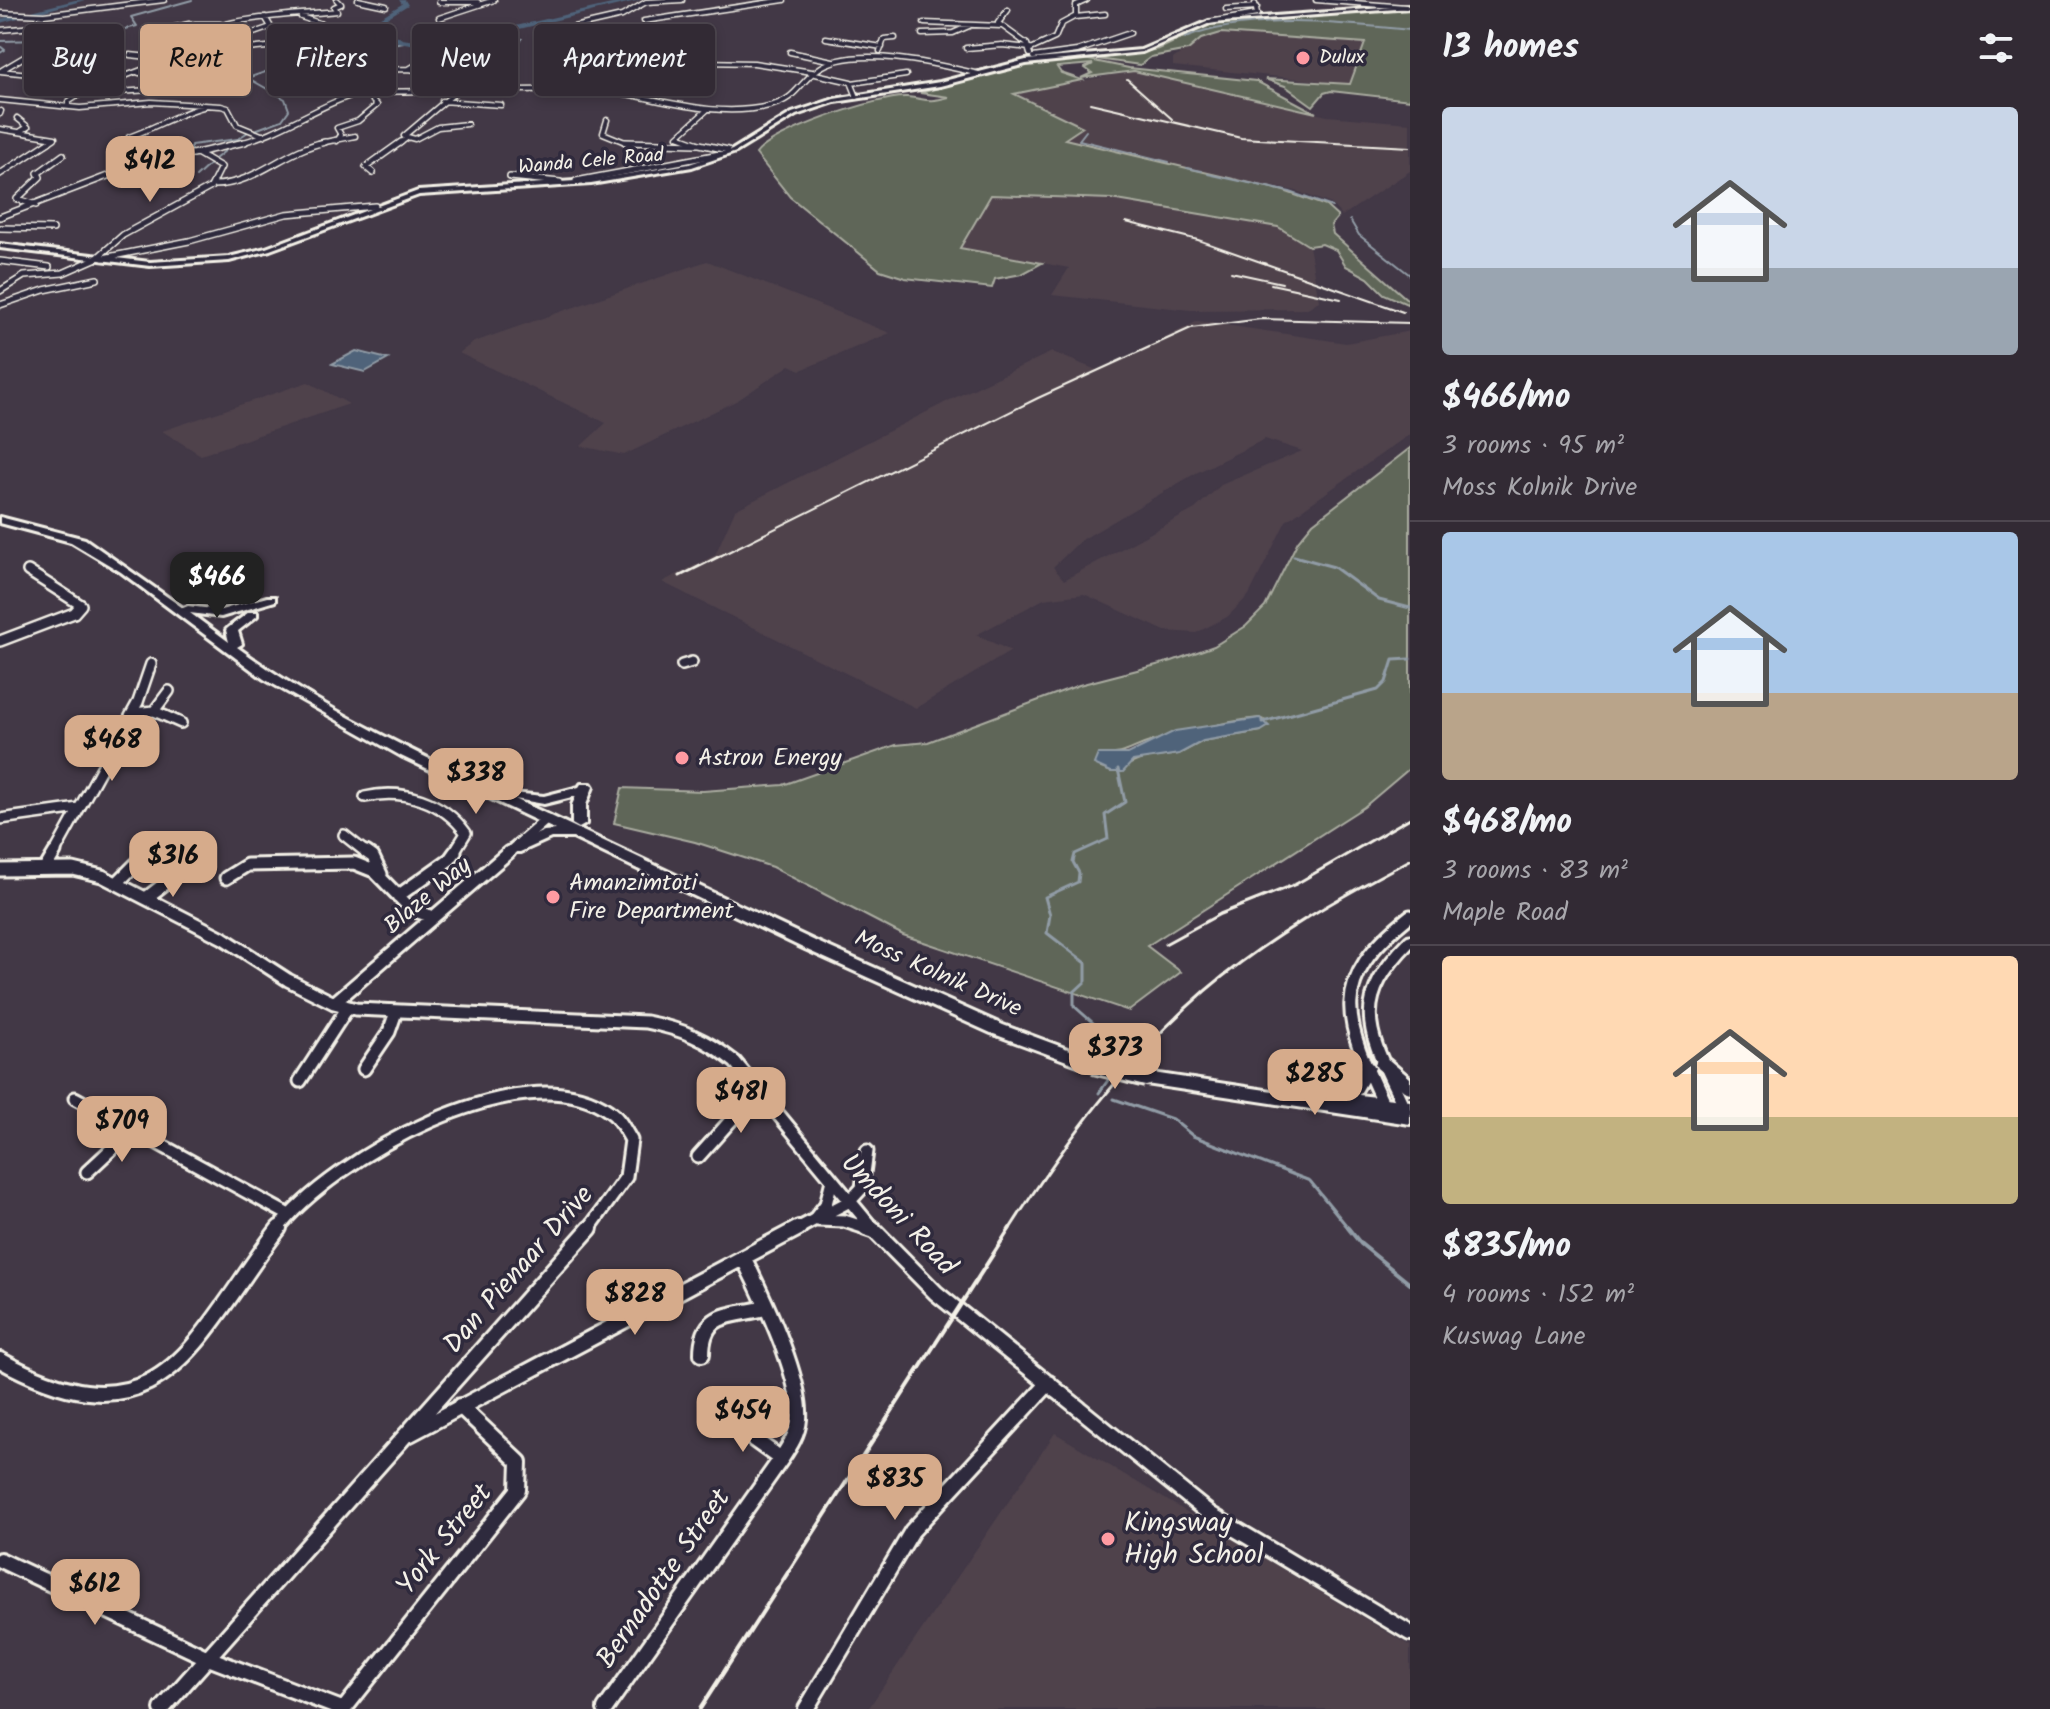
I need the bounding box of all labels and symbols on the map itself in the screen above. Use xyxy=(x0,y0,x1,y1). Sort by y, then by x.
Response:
place label: Dulux xyxy=(1319,42,1365,74)
marker: Dulux xyxy=(1294,49,1312,67)
pin: $412 xyxy=(103,136,197,204)
street label: Wanda Cele Road xyxy=(517,140,666,184)
pin: $466 xyxy=(170,552,264,620)
pin: $468 xyxy=(65,715,159,783)
place label: Astron Energy xyxy=(698,739,842,778)
pin: $338 xyxy=(429,748,523,816)
marker: Astron Energy xyxy=(673,749,691,767)
pin: $316 xyxy=(126,831,220,899)
street label: Blaze Way xyxy=(375,847,481,945)
place label: Amanzimtoti Fire Department xyxy=(569,864,735,931)
marker: Amanzimtoti Fire Department xyxy=(544,888,562,906)
street label: Moss Kolnik Drive xyxy=(848,920,1028,1029)
pin: $373 xyxy=(1068,1023,1162,1091)
pin: $285 xyxy=(1268,1049,1362,1117)
pin: $481 xyxy=(694,1067,788,1135)
pin: $709 xyxy=(75,1096,169,1164)
street label: Umdoni Road xyxy=(829,1143,968,1288)
street label: Dan Pienaar Drive xyxy=(433,1175,606,1365)
pin: $828 xyxy=(588,1269,682,1337)
pin: $454 xyxy=(696,1386,790,1454)
pin: $835 xyxy=(848,1454,942,1522)
street label: York Street xyxy=(386,1473,505,1606)
street label: Bernadotte Street xyxy=(585,1479,744,1678)
place label: Kingsway High School xyxy=(1124,1501,1264,1578)
marker: Kingsway High School xyxy=(1099,1530,1117,1548)
pin: $612 xyxy=(48,1559,142,1627)

